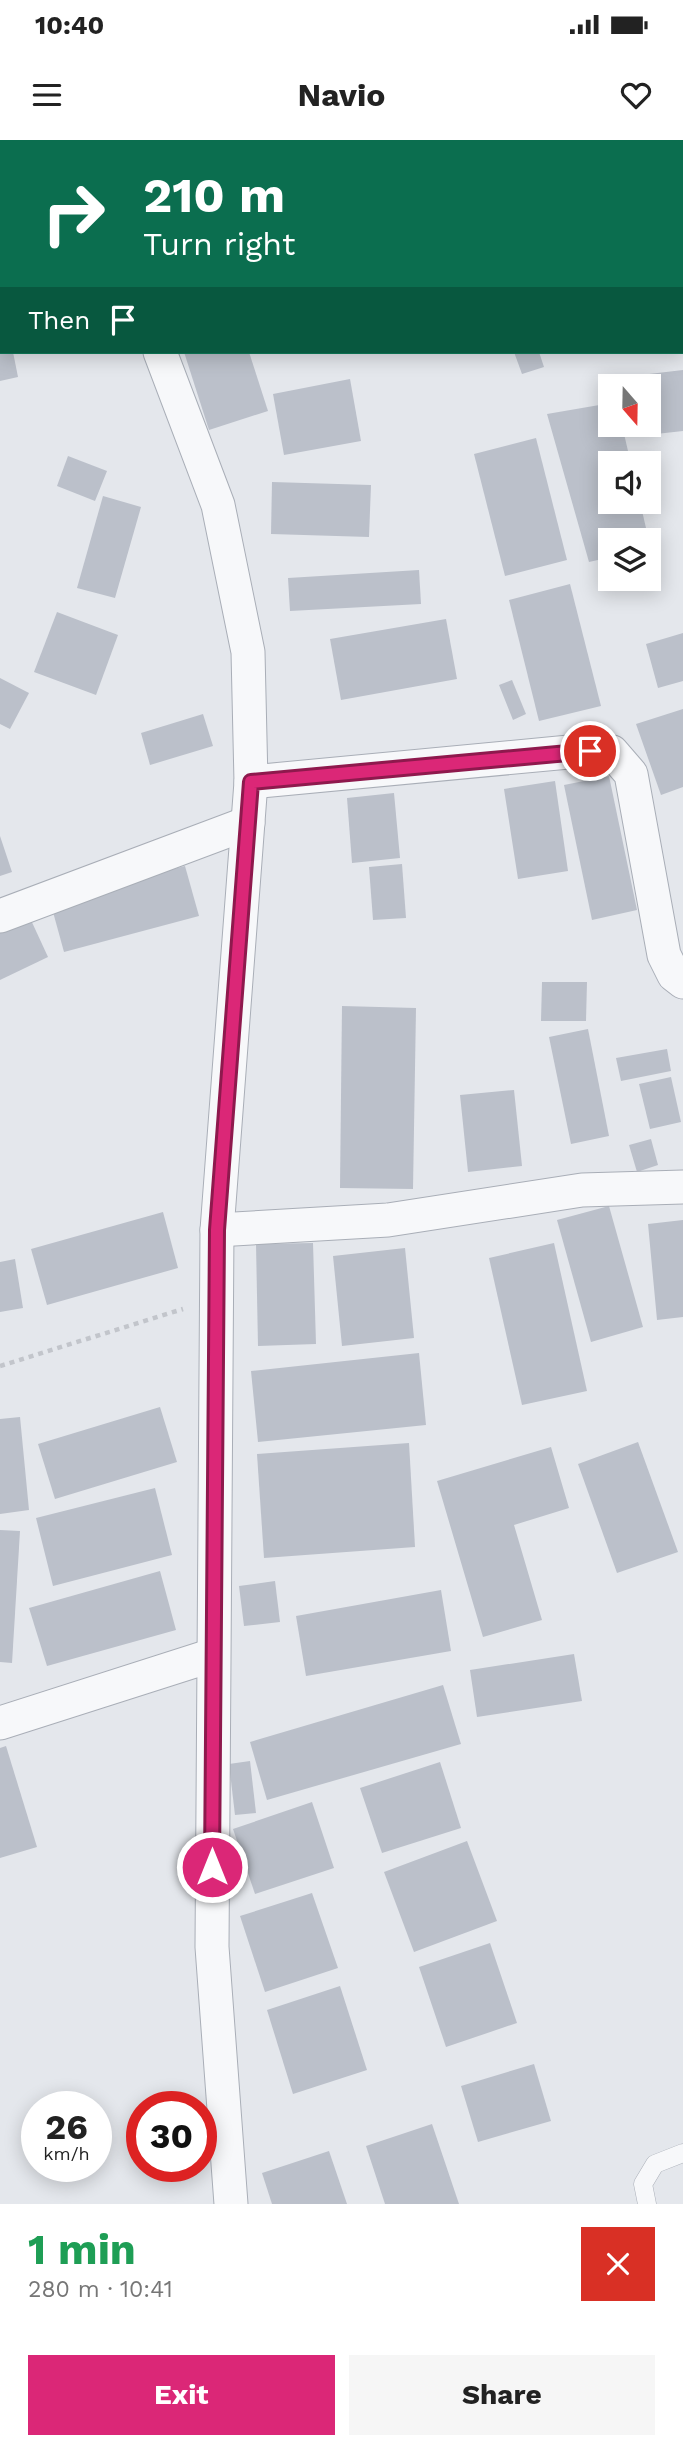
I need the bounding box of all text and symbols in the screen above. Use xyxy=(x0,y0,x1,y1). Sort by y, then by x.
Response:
text: 10:40 xyxy=(35,10,104,40)
icon: menu xyxy=(28,76,66,114)
text: Navio xyxy=(298,76,385,114)
icon: heart xyxy=(617,76,655,114)
text: 210 m xyxy=(143,166,285,224)
icon: right xyxy=(28,168,119,259)
text: Turn right xyxy=(143,225,295,263)
icon: arrive xyxy=(104,301,142,339)
text: Then xyxy=(28,305,90,335)
north arrow xyxy=(598,374,662,438)
map controls xyxy=(598,374,661,591)
button: sound xyxy=(598,451,661,514)
button: layers xyxy=(598,528,661,591)
pin xyxy=(560,721,620,781)
icon: arrive xyxy=(571,732,609,770)
position arrow xyxy=(175,1830,249,1904)
speed limit sign: 30 xyxy=(126,2091,217,2182)
text: 26 xyxy=(45,2106,88,2148)
text: km/h xyxy=(43,2143,90,2164)
text: 1 min xyxy=(28,2225,136,2274)
button: close xyxy=(581,2227,655,2301)
text: 280 m · 10:41 xyxy=(28,2276,173,2303)
button: Exit xyxy=(28,2355,335,2435)
button: Share xyxy=(349,2355,655,2435)

